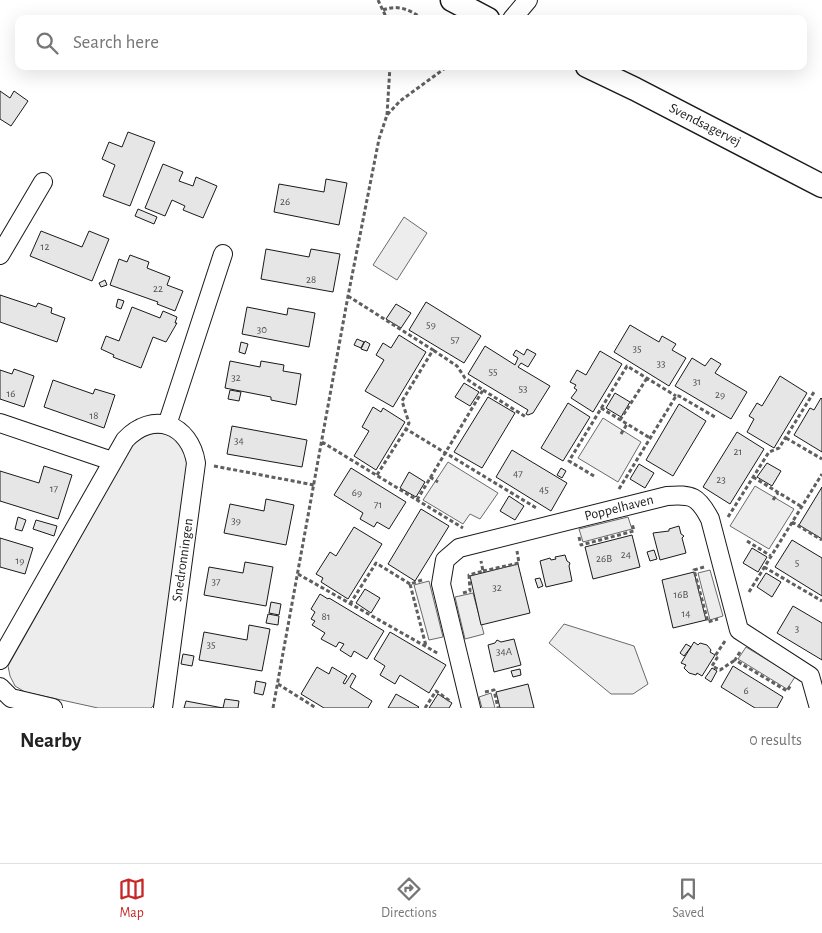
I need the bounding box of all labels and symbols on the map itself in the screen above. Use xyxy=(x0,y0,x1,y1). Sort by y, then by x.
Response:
street label: Svendsagervej xyxy=(667,101,743,149)
house number: 26 xyxy=(280,196,290,207)
house number: 12 xyxy=(41,241,49,252)
house number: 28 xyxy=(306,274,316,285)
house number: 22 xyxy=(153,283,163,294)
house number: 59 xyxy=(426,319,436,330)
house number: 30 xyxy=(257,324,267,335)
house number: 57 xyxy=(450,334,460,345)
house number: 35 xyxy=(632,343,642,354)
house number: 33 xyxy=(656,358,666,369)
house number: 55 xyxy=(488,366,498,377)
house number: 32 xyxy=(231,372,241,383)
house number: 31 xyxy=(693,376,701,387)
house number: 53 xyxy=(518,383,528,394)
house number: 16 xyxy=(7,388,15,399)
house number: 29 xyxy=(715,389,725,400)
house number: 18 xyxy=(90,410,99,421)
house number: 34 xyxy=(234,435,244,446)
house number: 21 xyxy=(734,446,742,457)
house number: 47 xyxy=(513,468,523,479)
house number: 23 xyxy=(716,474,726,485)
house number: 17 xyxy=(50,483,59,494)
house number: 45 xyxy=(539,484,549,495)
house number: 69 xyxy=(352,487,362,498)
street label: Poppelhaven xyxy=(583,493,655,523)
house number: 71 xyxy=(374,499,382,510)
house number: 39 xyxy=(231,515,241,526)
street label: Snedronningen xyxy=(170,517,196,603)
house number: 24 xyxy=(621,549,631,560)
house number: 26B xyxy=(596,553,612,564)
house number: 19 xyxy=(16,555,24,566)
house number: 5 xyxy=(795,557,800,568)
house number: 37 xyxy=(211,576,221,587)
house number: 32 xyxy=(492,582,502,593)
house number: 16B xyxy=(674,589,689,600)
house number: 14 xyxy=(681,608,691,619)
house number: 81 xyxy=(322,611,331,622)
house number: 3 xyxy=(795,623,800,634)
house number: 35 xyxy=(206,639,216,650)
house number: 34A xyxy=(496,646,513,657)
house number: 6 xyxy=(743,685,749,696)

